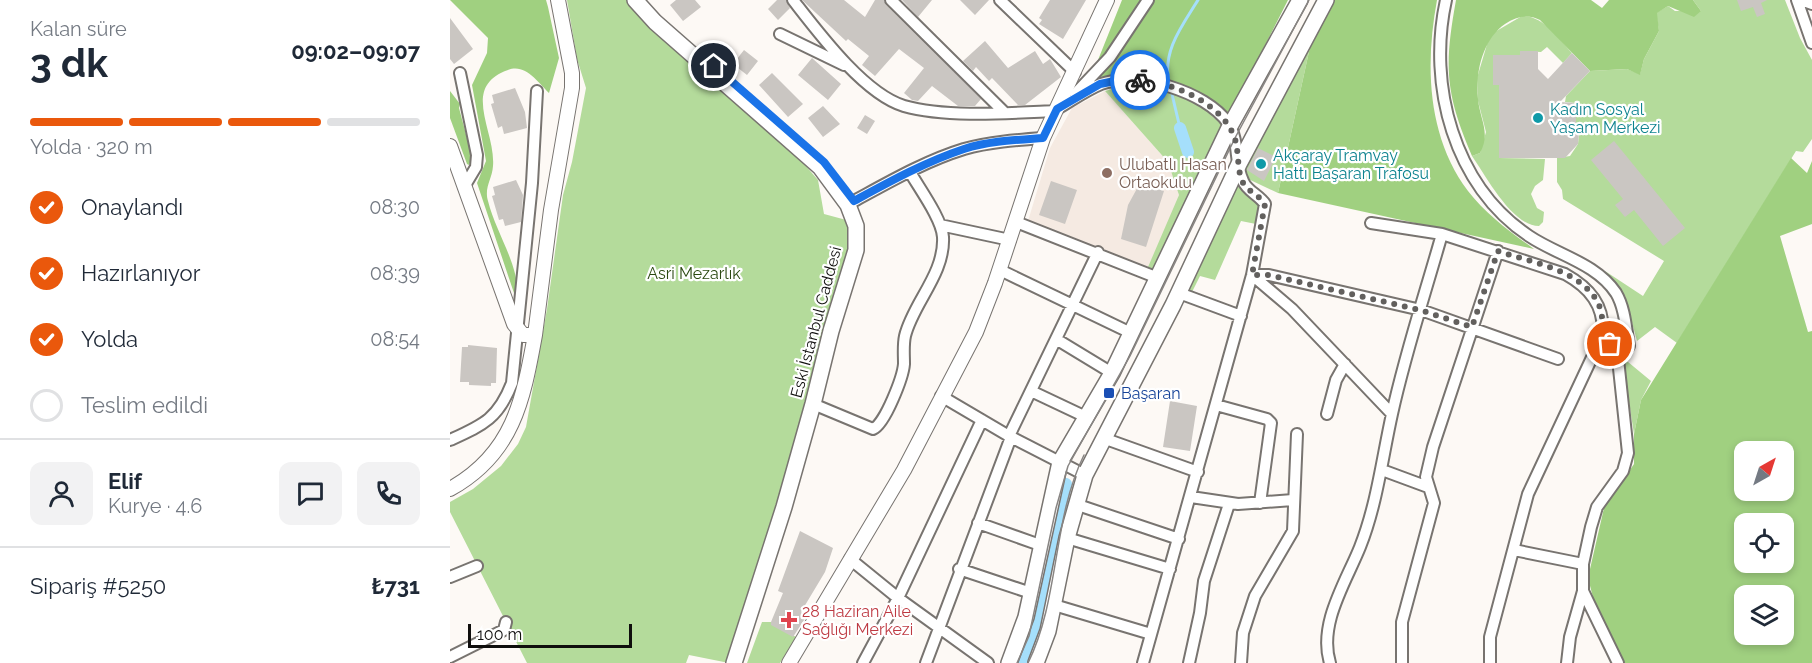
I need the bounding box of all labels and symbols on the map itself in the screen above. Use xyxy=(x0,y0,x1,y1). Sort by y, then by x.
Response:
pin xyxy=(688,40,739,91)
courier xyxy=(1110,50,1170,110)
place label: Kadın Sosyal Yaşam Merkezi xyxy=(1550,100,1661,137)
marker: Kadın Sosyal Yaşam Merkezi xyxy=(1531,111,1545,125)
place label: Akçaray Tramvay Hattı Başaran Trafosu xyxy=(1273,146,1429,183)
place label: Ulubatlı Hasan Ortaokulu xyxy=(1119,155,1227,192)
marker: Akçaray Tramvay Hattı Başaran Trafosu xyxy=(1254,157,1268,171)
marker: Ulubatlı Hasan Ortaokulu xyxy=(1100,166,1114,180)
street label: Eski İstanbul Caddesi xyxy=(786,244,845,400)
park label: Asri Mezarlık xyxy=(647,264,741,283)
pin xyxy=(1584,318,1635,369)
place label: Başaran xyxy=(1121,384,1180,403)
marker: Başaran xyxy=(1102,386,1116,400)
north arrow xyxy=(1734,441,1794,501)
place label: 28 Haziran Aile Sağlığı Merkezi xyxy=(802,602,913,639)
marker: 28 Haziran Aile Sağlığı Merkezi xyxy=(780,611,798,629)
scale bar xyxy=(468,621,632,648)

